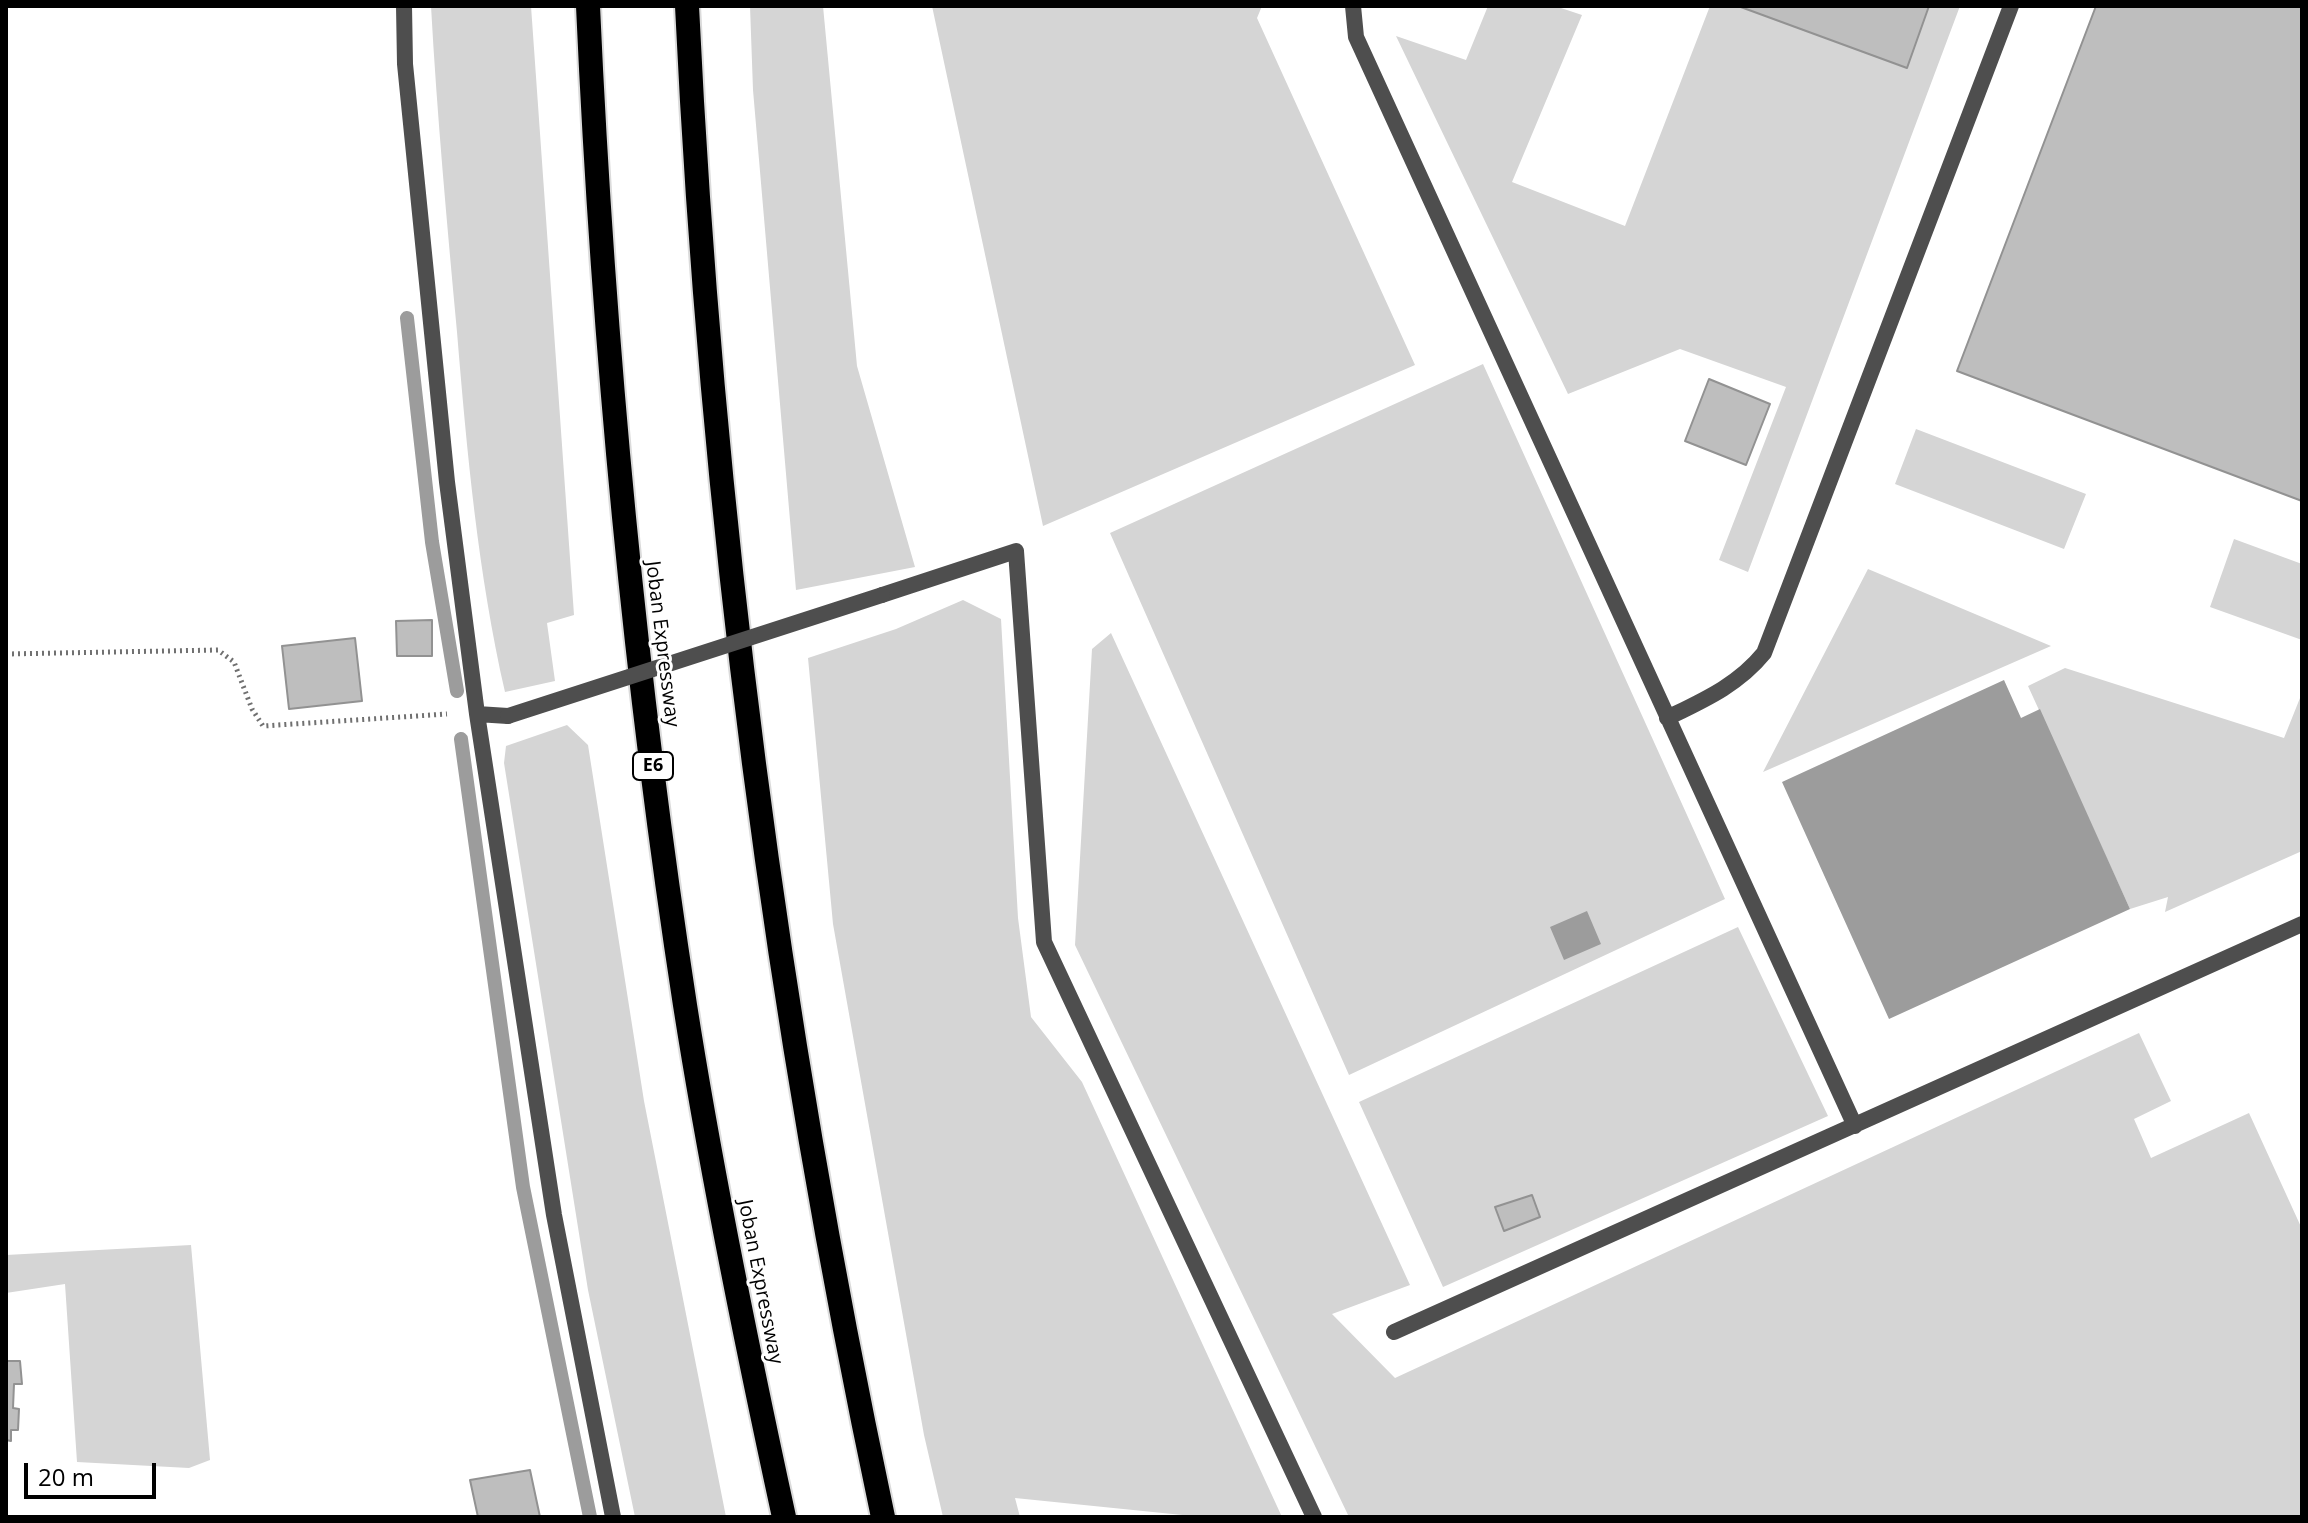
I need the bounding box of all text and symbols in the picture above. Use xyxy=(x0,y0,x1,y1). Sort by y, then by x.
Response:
street label: Joban Expressway xyxy=(640,560,684,728)
road number: E6 xyxy=(633,752,673,780)
street label: Joban Expressway xyxy=(732,1198,788,1366)
scale bar xyxy=(28,1447,160,1497)
text: 20 m xyxy=(38,1460,94,1493)

